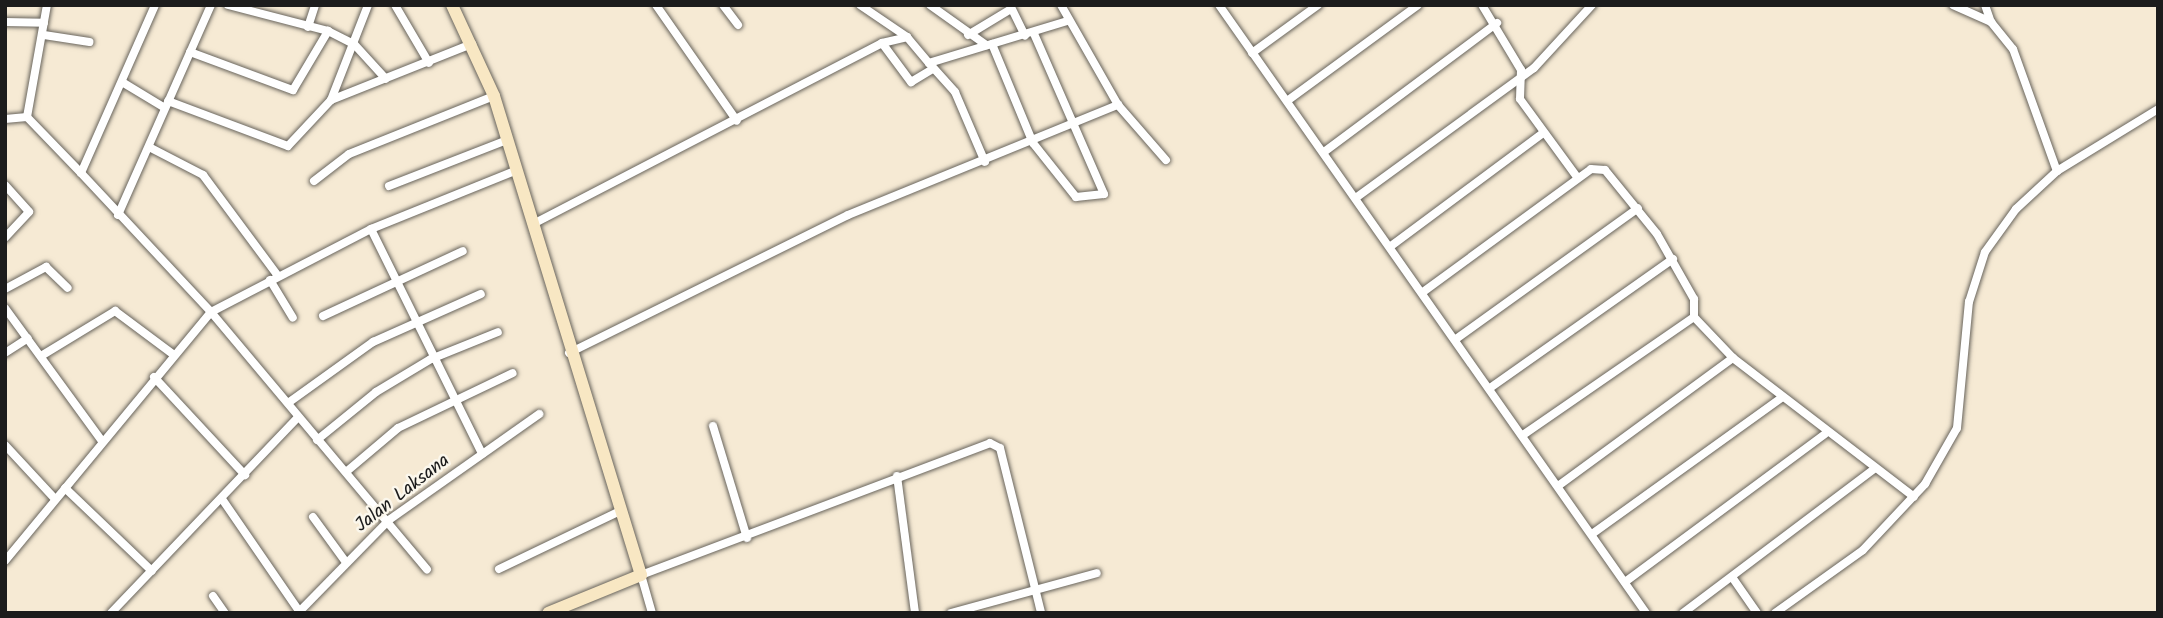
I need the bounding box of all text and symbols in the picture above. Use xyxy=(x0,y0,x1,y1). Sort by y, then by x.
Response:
street label: Jalan Laksana xyxy=(351,450,455,538)

